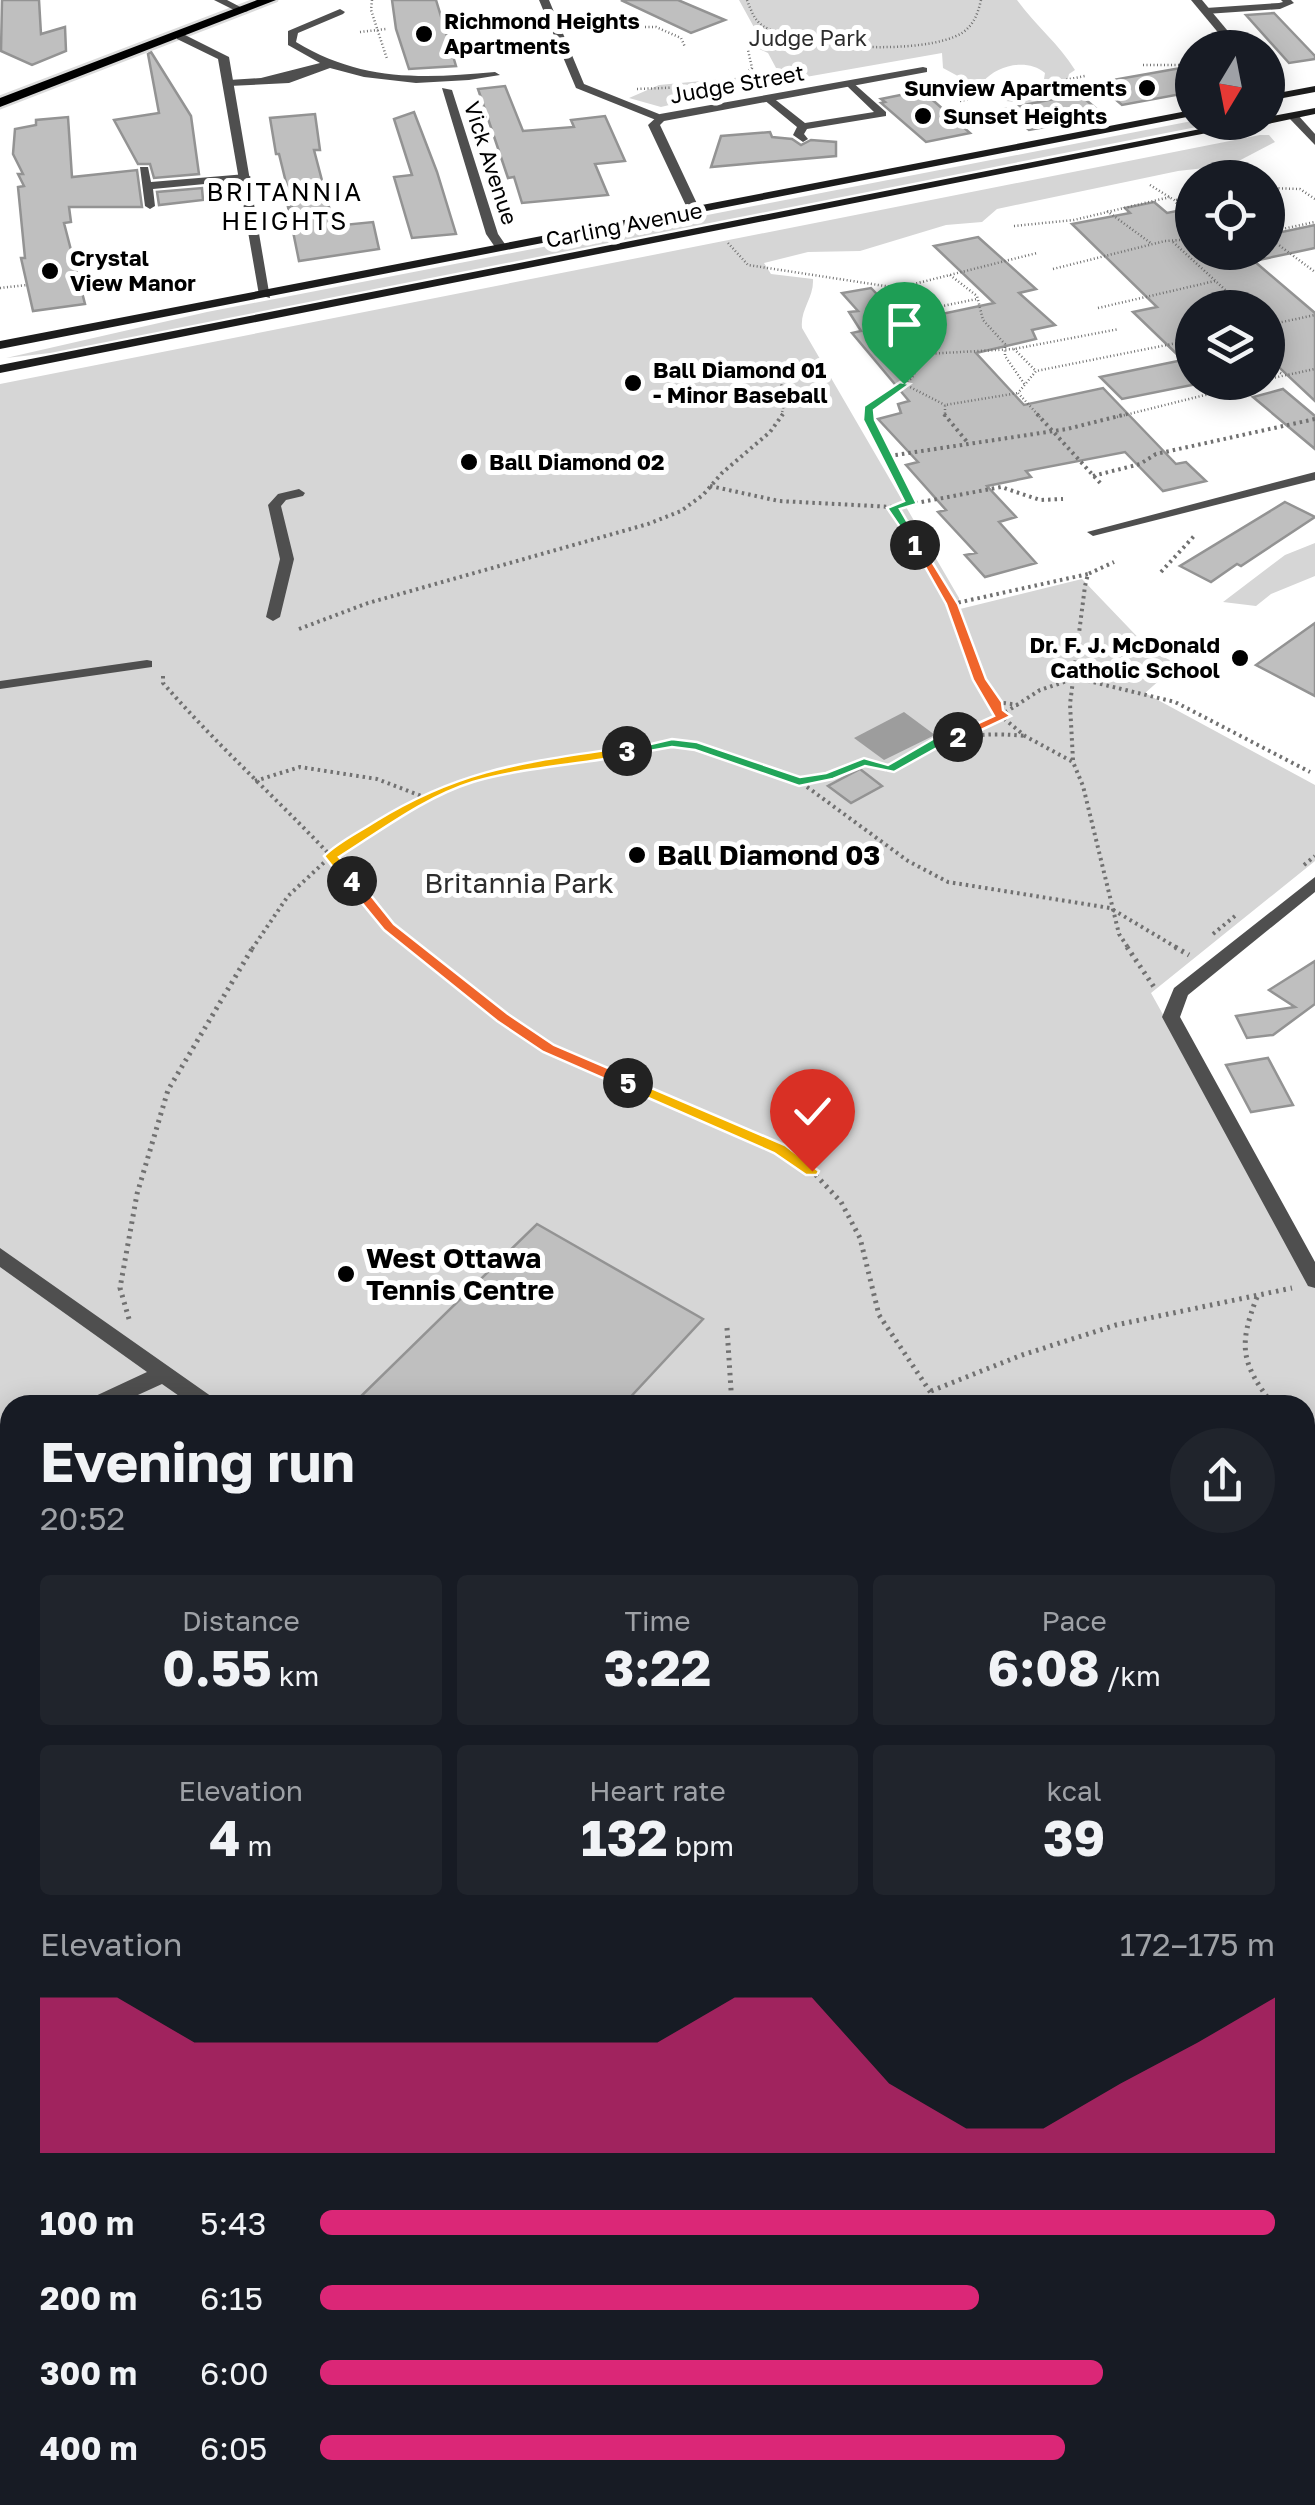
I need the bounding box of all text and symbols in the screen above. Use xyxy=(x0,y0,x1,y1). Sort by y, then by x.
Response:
place label: Richmond Heights Apartments xyxy=(444,7,640,59)
marker: Richmond Heights Apartments xyxy=(413,23,435,45)
park label: Judge Park xyxy=(749,24,867,51)
north arrow xyxy=(1175,30,1285,140)
map controls xyxy=(1175,30,1285,400)
street label: Judge Street xyxy=(668,58,806,109)
place label: Sunview Apartments xyxy=(904,74,1127,101)
marker: Sunview Apartments xyxy=(1136,77,1158,99)
street label: Vick Avenue xyxy=(459,98,524,228)
place label: Sunset Heights xyxy=(943,102,1107,129)
marker: Sunset Heights xyxy=(912,105,934,127)
button: locate xyxy=(1175,160,1285,270)
district label: BRITANNIA HEIGHTS xyxy=(207,176,363,236)
street label: Carling Avenue xyxy=(543,196,705,253)
place label: Crystal View Manor xyxy=(70,244,196,296)
marker: Crystal View Manor xyxy=(39,260,61,282)
pin xyxy=(862,282,947,385)
button: layers xyxy=(1175,290,1285,400)
icon: arrive xyxy=(877,297,932,352)
place label: Ball Diamond 01 - Minor Baseball xyxy=(653,356,828,408)
marker: Ball Diamond 01 - Minor Baseball xyxy=(622,372,644,394)
place label: Ball Diamond 02 xyxy=(489,448,665,475)
marker: Ball Diamond 02 xyxy=(458,451,480,473)
pin: 1 xyxy=(890,520,940,570)
text: 1 xyxy=(908,528,922,561)
place label: Dr. F. J. McDonald Catholic School xyxy=(1029,631,1220,683)
marker: Dr. F. J. McDonald Catholic School xyxy=(1229,647,1251,669)
pin: 2 xyxy=(933,712,983,762)
text: 2 xyxy=(949,720,967,753)
pin: 3 xyxy=(602,726,652,776)
text: 3 xyxy=(618,734,636,767)
place label: Ball Diamond 03 xyxy=(657,838,880,871)
marker: Ball Diamond 03 xyxy=(626,844,648,866)
pin: 4 xyxy=(327,856,377,906)
text: 4 xyxy=(343,864,361,897)
park label: Britannia Park xyxy=(424,866,614,899)
pin: 5 xyxy=(603,1058,653,1108)
text: 5 xyxy=(619,1066,637,1099)
pin xyxy=(770,1069,855,1172)
icon: check xyxy=(785,1084,840,1139)
place label: West Ottawa Tennis Centre xyxy=(366,1241,554,1306)
marker: West Ottawa Tennis Centre xyxy=(335,1263,357,1285)
text: Evening run xyxy=(40,1428,355,1494)
button: share xyxy=(1170,1428,1275,1533)
text: 20:52 xyxy=(40,1499,125,1537)
text: Distance xyxy=(182,1604,300,1637)
text: Time xyxy=(625,1604,690,1637)
text: Pace xyxy=(1041,1604,1107,1637)
text: 0.55 xyxy=(162,1637,272,1697)
text: 3:22 xyxy=(604,1637,711,1697)
text: 6:08 xyxy=(988,1637,1100,1697)
text: km xyxy=(272,1659,319,1692)
text: /km xyxy=(1100,1659,1161,1692)
text: Elevation xyxy=(179,1774,303,1807)
text: Heart rate xyxy=(589,1774,726,1807)
text: kcal xyxy=(1047,1774,1102,1807)
text: 4 xyxy=(209,1807,241,1867)
text: 132 xyxy=(581,1807,668,1867)
text: 39 xyxy=(1043,1807,1105,1867)
text: m xyxy=(241,1829,272,1862)
text: bpm xyxy=(668,1829,734,1862)
text: Elevation xyxy=(40,1925,182,1963)
text: 172–175 m xyxy=(1120,1925,1275,1963)
text: 100 m xyxy=(40,2204,134,2242)
text: 5:43 xyxy=(200,2204,266,2242)
text: 200 m xyxy=(40,2279,137,2317)
text: 6:15 xyxy=(200,2279,263,2317)
text: 300 m xyxy=(40,2354,137,2392)
text: 6:00 xyxy=(200,2354,269,2392)
text: 400 m xyxy=(40,2429,138,2467)
text: 6:05 xyxy=(200,2429,267,2467)

